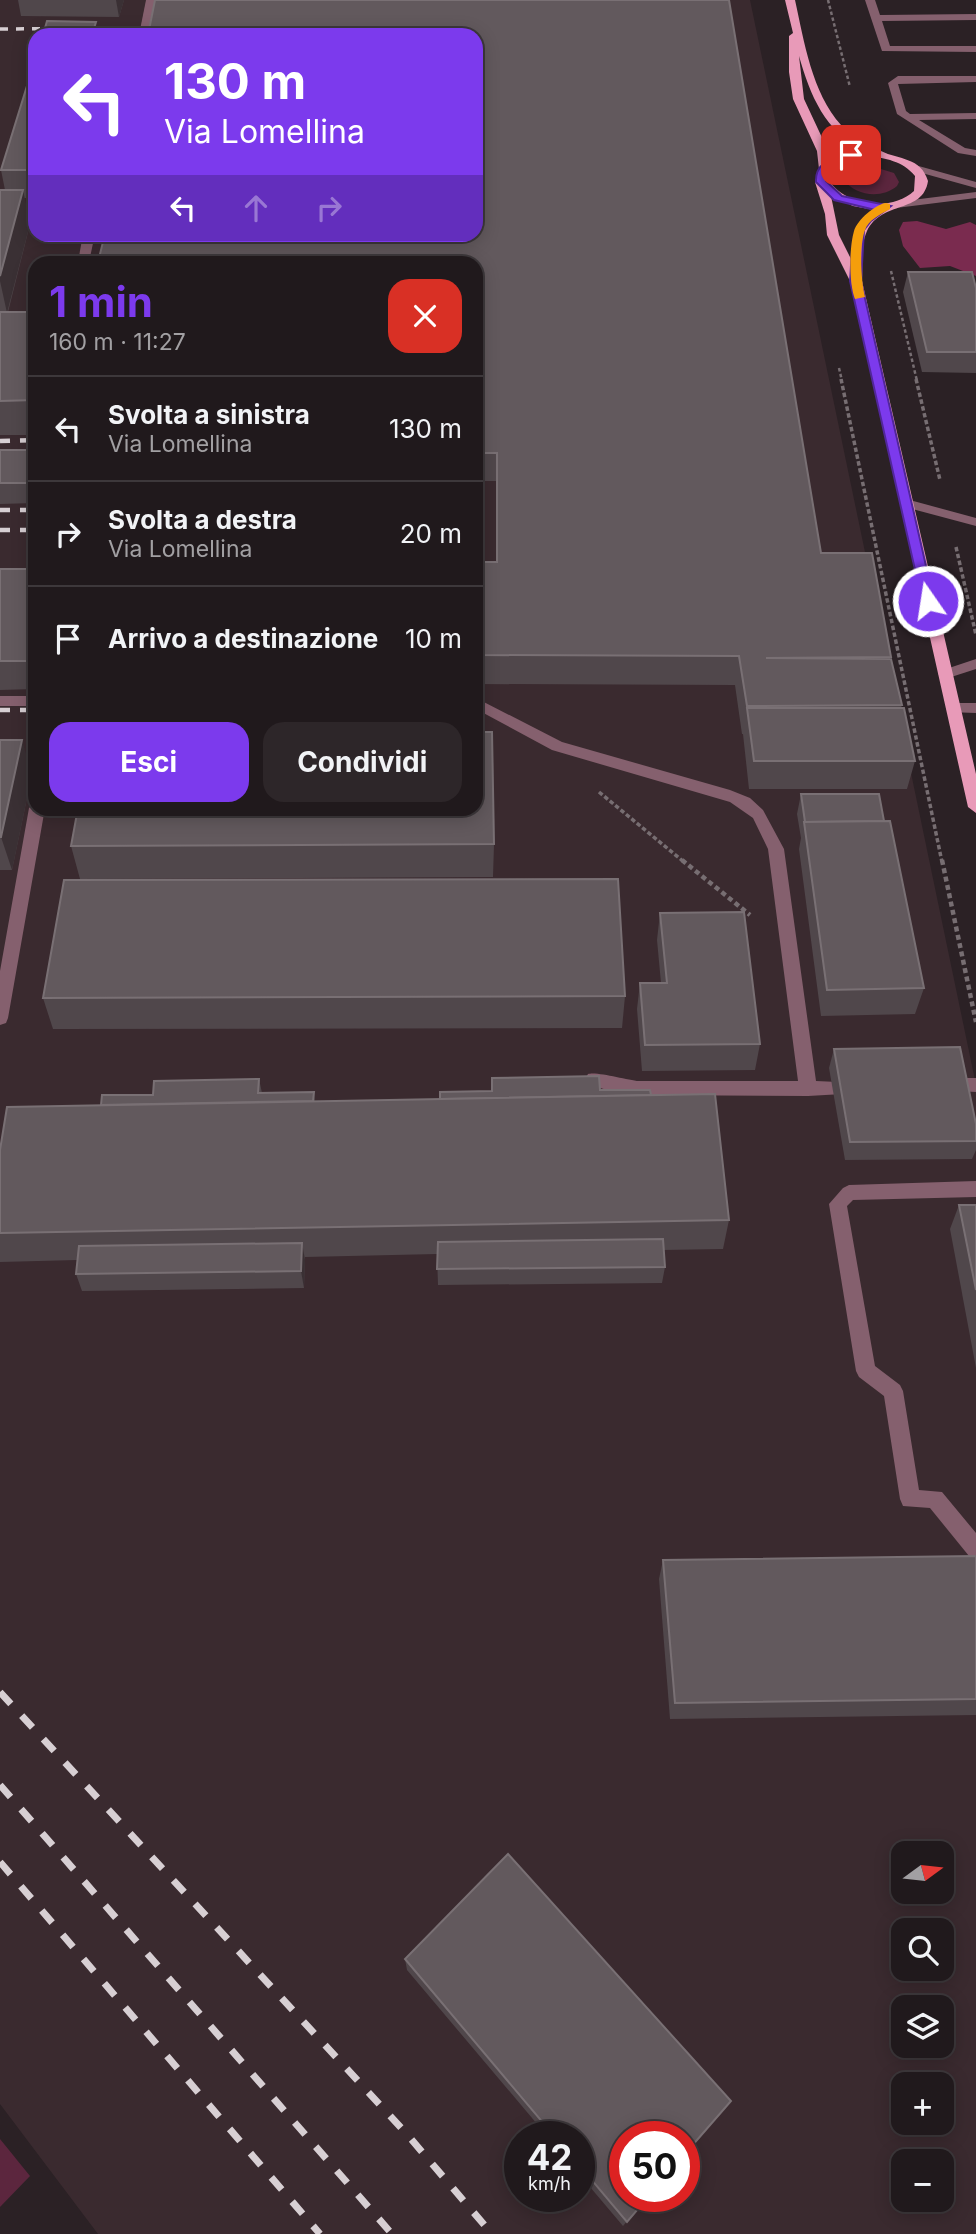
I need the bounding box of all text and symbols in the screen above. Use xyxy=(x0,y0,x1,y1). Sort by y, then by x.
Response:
text: 130 m xyxy=(164,52,306,111)
icon: left xyxy=(49,56,140,147)
text: Via Lomellina xyxy=(164,112,365,151)
pin xyxy=(821,125,881,185)
icon: arrive xyxy=(832,136,870,174)
icon: left xyxy=(164,189,202,227)
icon: ahead xyxy=(237,189,275,227)
icon: right xyxy=(310,189,348,227)
text: 1 min xyxy=(49,276,153,327)
button: close xyxy=(388,279,462,353)
text: 160 m · 11:27 xyxy=(49,328,186,356)
text: Svolta a sinistra xyxy=(108,399,310,430)
icon: left xyxy=(49,410,87,448)
text: 130 m xyxy=(389,413,462,444)
text: Via Lomellina xyxy=(108,430,252,458)
text: Svolta a destra xyxy=(108,504,297,535)
icon: right xyxy=(49,515,87,553)
text: 20 m xyxy=(400,518,462,549)
text: Via Lomellina xyxy=(108,535,252,563)
position arrow xyxy=(891,564,965,638)
icon: arrive xyxy=(49,620,87,658)
text: Arrivo a destinazione xyxy=(108,623,378,654)
text: 10 m xyxy=(405,623,462,654)
button: Esci xyxy=(49,722,249,802)
button: Condividi xyxy=(263,722,462,802)
north arrow xyxy=(891,1841,954,1904)
map controls xyxy=(891,1841,954,2212)
button: search xyxy=(891,1918,954,1981)
button: layers xyxy=(891,1995,954,2058)
button: + xyxy=(891,2072,954,2135)
speed limit sign: 50 xyxy=(609,2121,700,2212)
text: 42 xyxy=(527,2136,572,2178)
button: − xyxy=(891,2149,954,2212)
text: km/h xyxy=(528,2173,571,2194)

